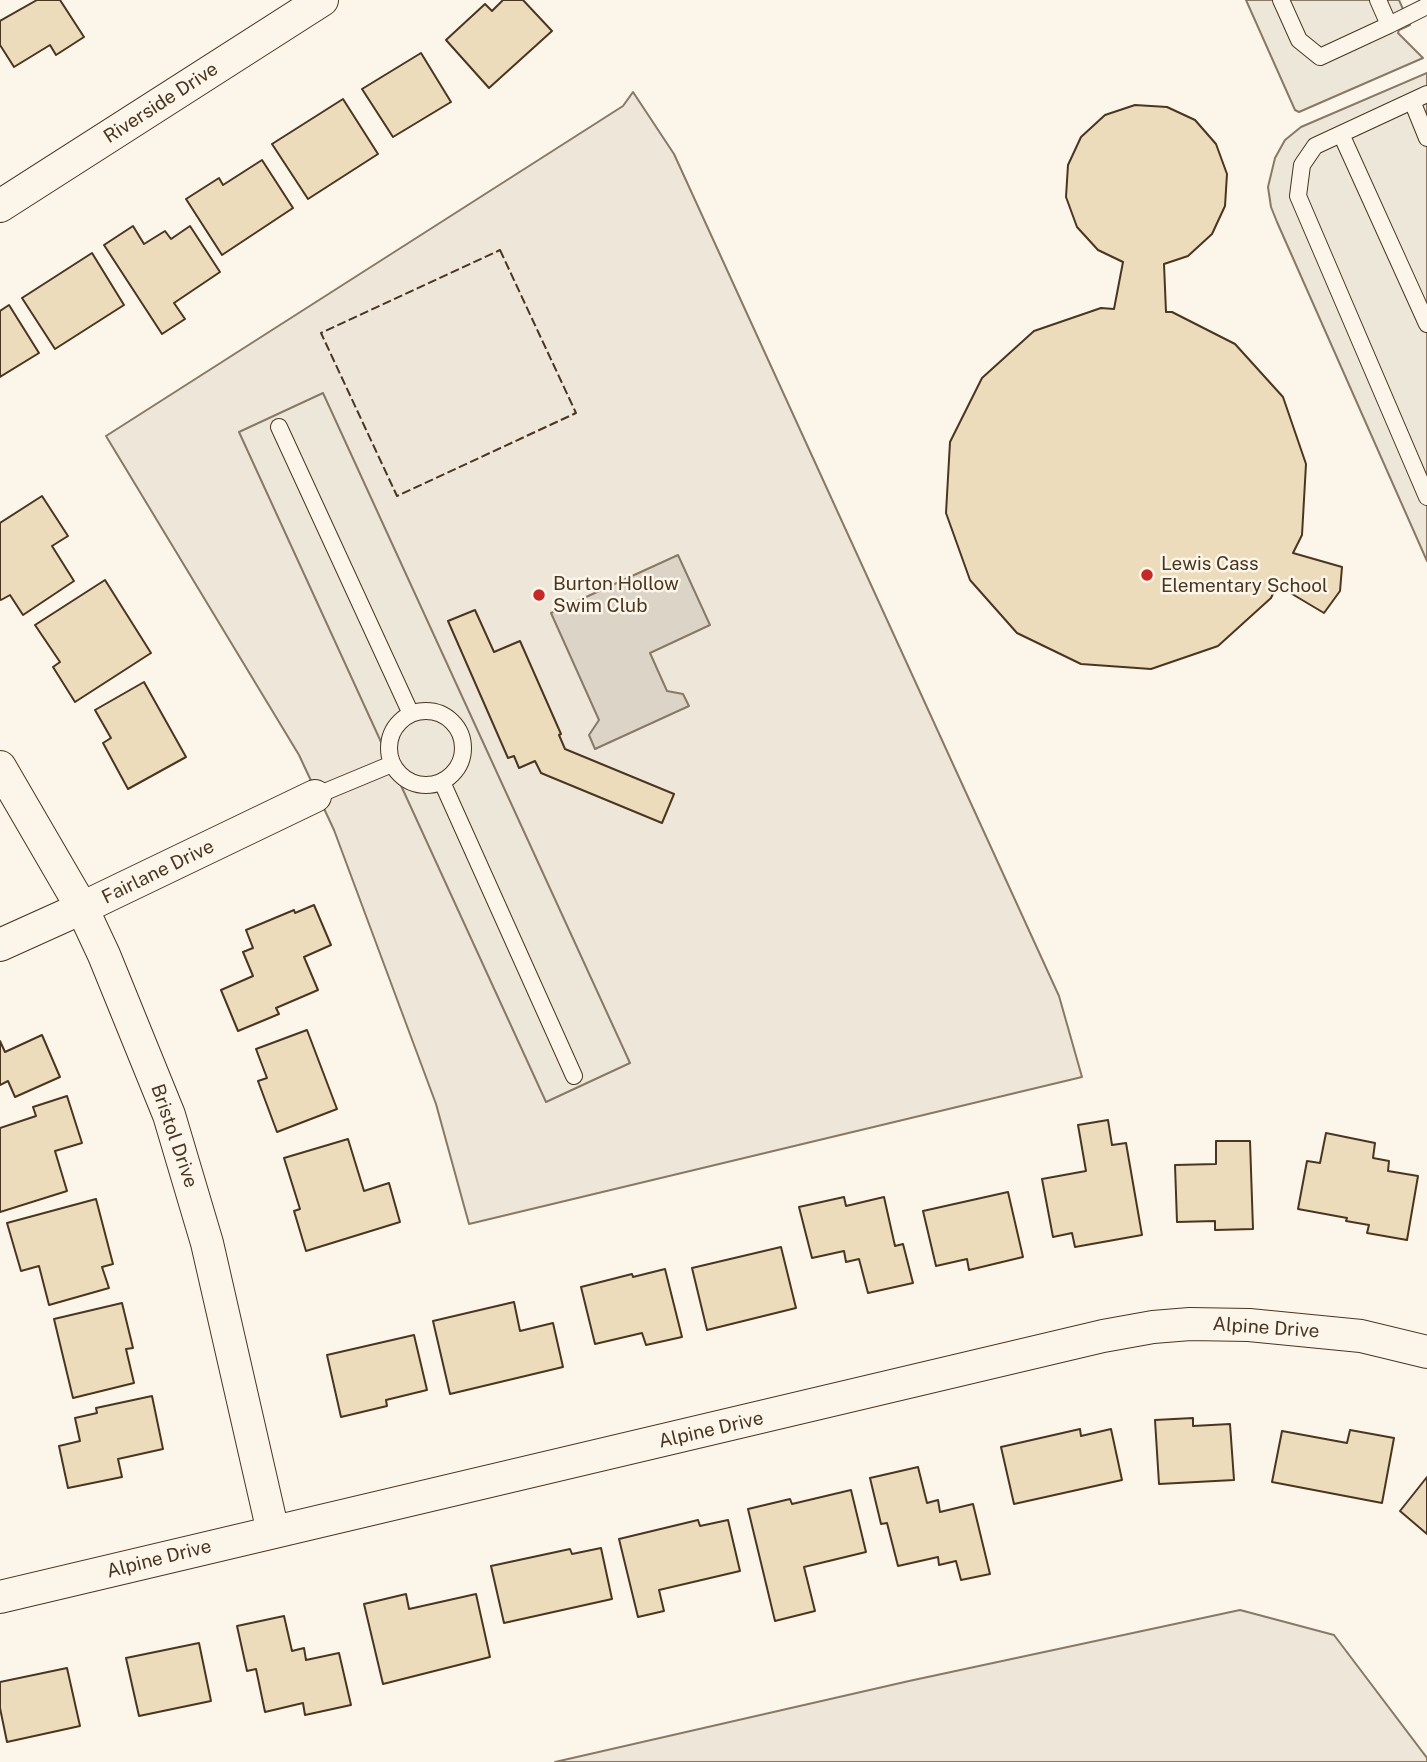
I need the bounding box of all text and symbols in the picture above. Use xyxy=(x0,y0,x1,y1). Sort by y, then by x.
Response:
street label: Riverside Drive xyxy=(100,58,222,148)
place label: Lewis Cass Elementary School xyxy=(1161,553,1328,597)
marker: Lewis Cass Elementary School xyxy=(1139,567,1155,583)
place label: Burton Hollow Swim Club xyxy=(553,573,679,617)
marker: Burton Hollow Swim Club xyxy=(531,587,547,603)
street label: Fairlane Drive xyxy=(98,835,218,909)
street label: Bristol Drive xyxy=(146,1081,202,1191)
street label: Alpine Drive xyxy=(1212,1313,1320,1343)
street label: Alpine Drive xyxy=(656,1407,766,1453)
street label: Alpine Drive xyxy=(104,1535,214,1583)

